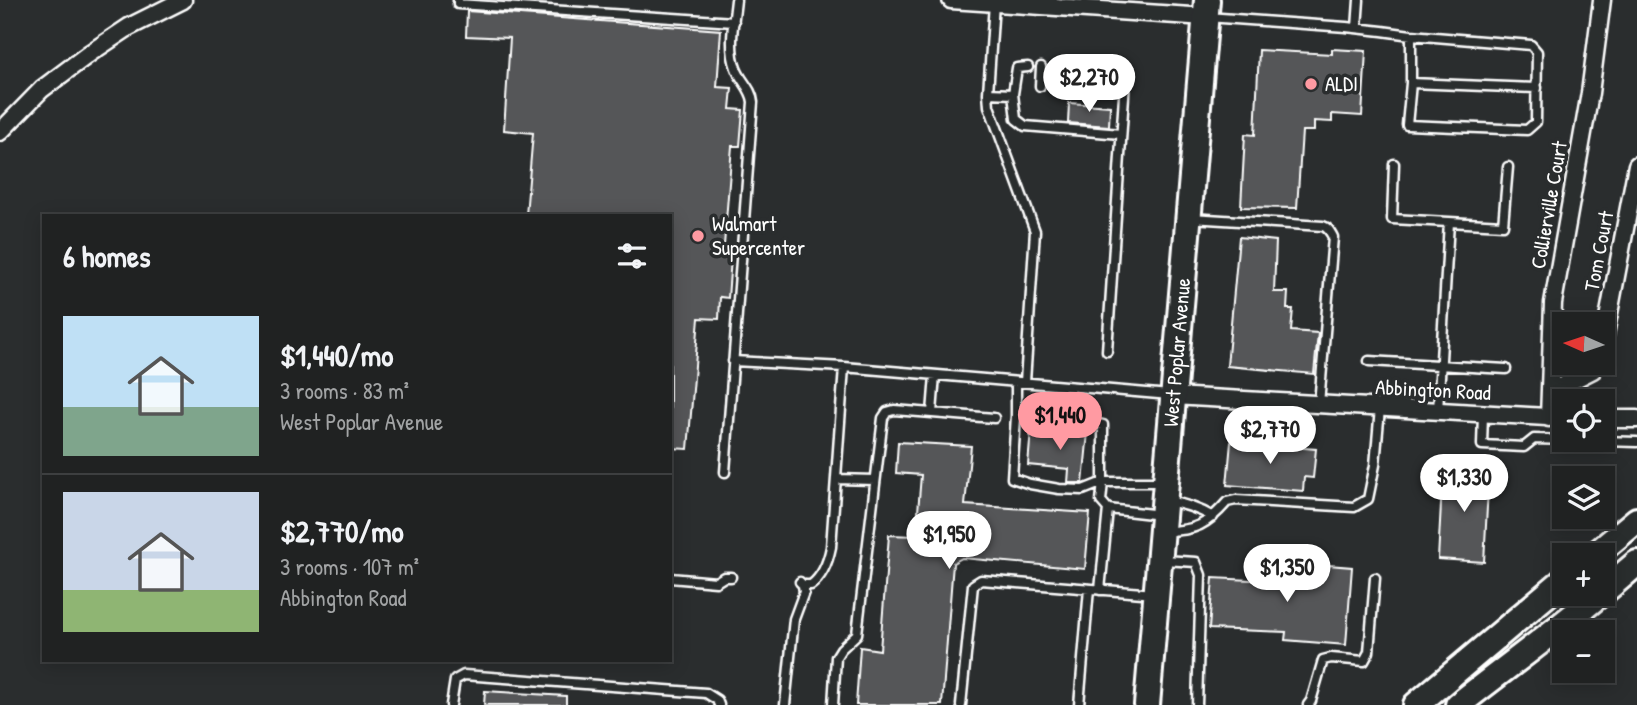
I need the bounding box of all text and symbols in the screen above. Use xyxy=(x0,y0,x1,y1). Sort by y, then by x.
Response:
pin: $2,270 xyxy=(1032,54,1146,114)
text: $2,270 xyxy=(1059,61,1119,92)
place label: ALDI xyxy=(1325,69,1358,98)
marker: ALDI xyxy=(1303,76,1319,92)
street label: Collierville Court xyxy=(1523,138,1574,271)
street label: Tom Court xyxy=(1577,208,1621,293)
place label: Walmart Supercenter xyxy=(712,209,805,262)
marker: Walmart Supercenter xyxy=(690,228,706,244)
text: 6 homes xyxy=(63,236,150,276)
icon: filters xyxy=(613,237,651,275)
street label: West Poplar Avenue xyxy=(1156,277,1197,428)
north arrow xyxy=(1552,312,1615,374)
map controls xyxy=(1552,312,1615,683)
text: $1,440/mo xyxy=(280,335,393,375)
icon: home xyxy=(119,344,203,428)
street label: Abbington Road xyxy=(1375,372,1491,407)
text: 3 rooms · 83 m² xyxy=(280,375,409,406)
button: locate xyxy=(1552,389,1615,452)
pin: $1,440 xyxy=(1003,392,1117,452)
text: $1,440 xyxy=(1034,399,1086,430)
text: West Poplar Avenue xyxy=(280,406,443,437)
pin: $2,770 xyxy=(1213,406,1327,466)
text: $2,770 xyxy=(1240,413,1300,444)
pin: $1,330 xyxy=(1407,454,1521,514)
text: $1,330 xyxy=(1436,461,1492,492)
button: layers xyxy=(1552,466,1615,529)
text: $2,770/mo xyxy=(280,511,404,551)
pin: $1,950 xyxy=(892,512,1006,571)
text: $1,950 xyxy=(922,518,976,549)
icon: home xyxy=(119,520,203,604)
button: + xyxy=(1552,543,1615,606)
pin: $1,350 xyxy=(1230,544,1344,604)
text: 3 rooms · 107 m² xyxy=(280,551,419,582)
text: $1,350 xyxy=(1260,551,1315,582)
text: Abbington Road xyxy=(280,582,407,613)
button: − xyxy=(1552,620,1615,683)

